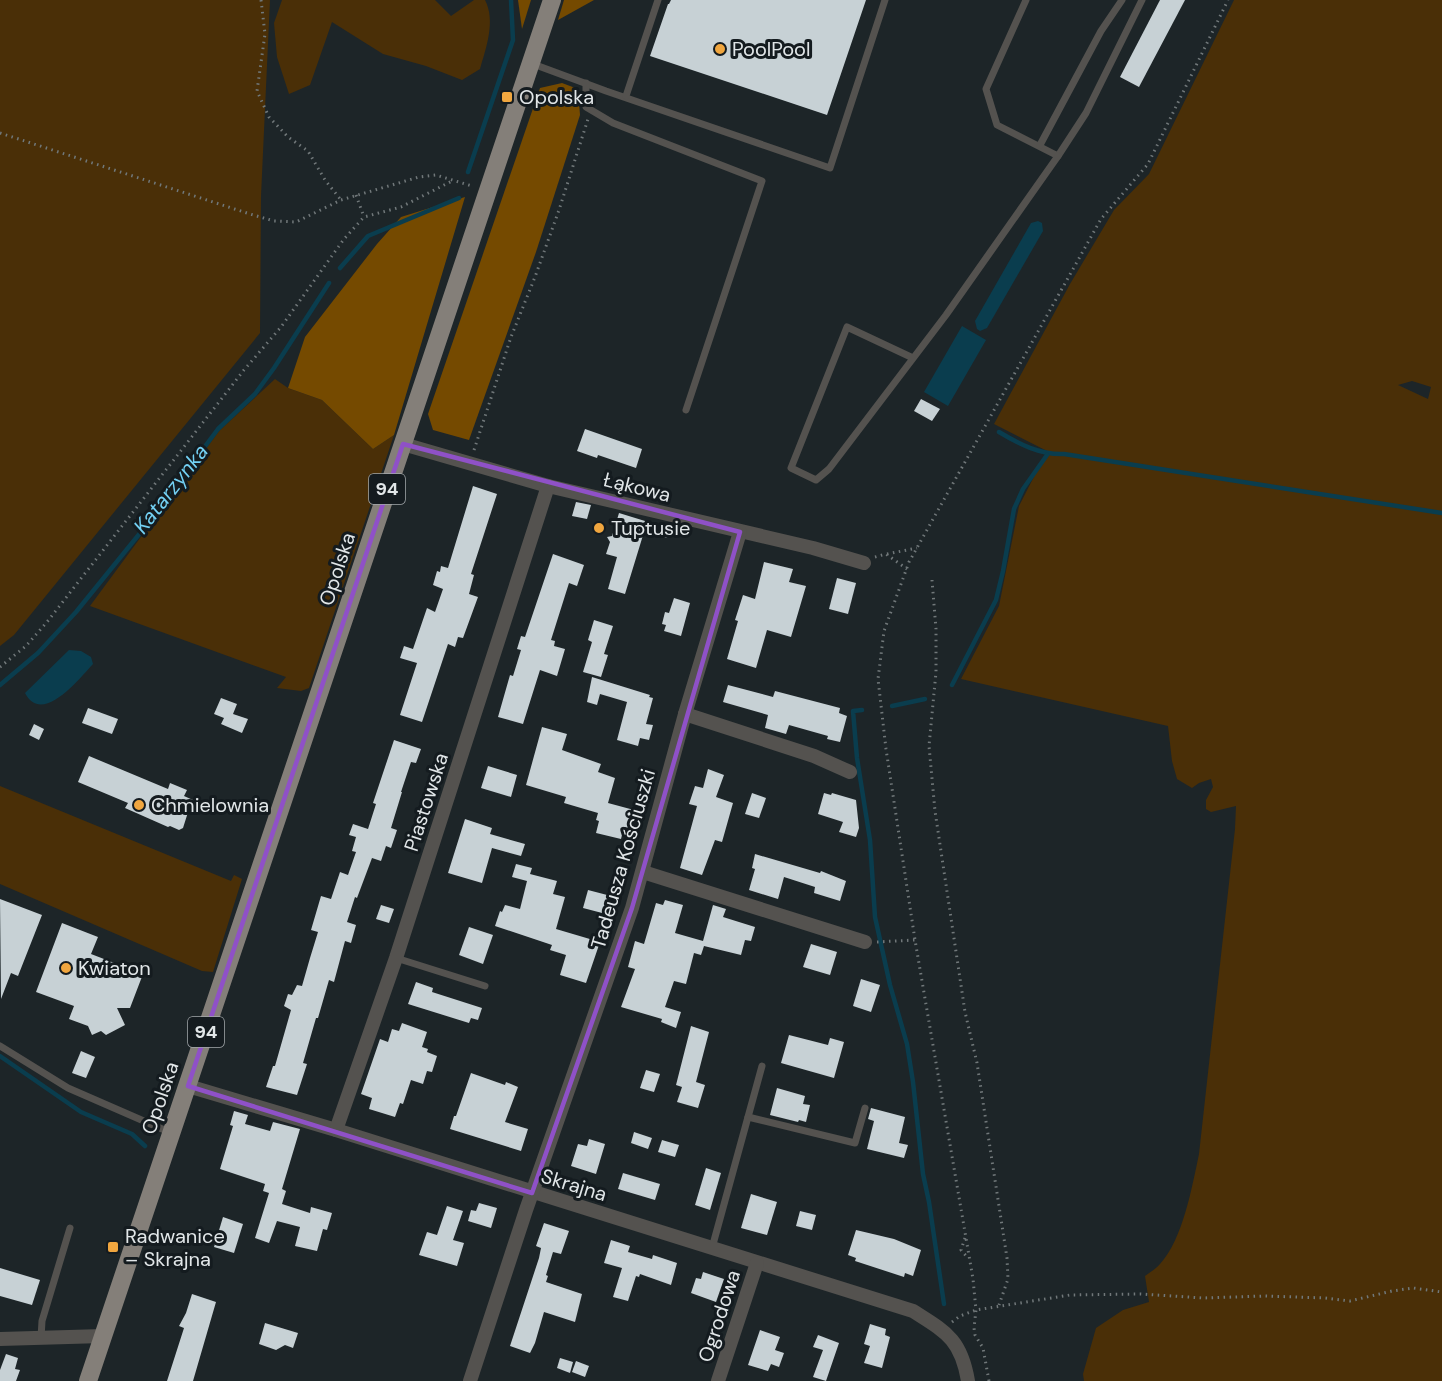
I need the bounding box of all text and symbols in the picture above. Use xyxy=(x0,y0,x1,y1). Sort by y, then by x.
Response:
place label: PoolPool xyxy=(732,36,810,62)
marker: PoolPool xyxy=(713,42,727,56)
place label: Opolska xyxy=(519,84,594,110)
marker: Opolska xyxy=(500,90,514,104)
water label: Katarzynka xyxy=(127,438,215,540)
street label: Łąkowa xyxy=(601,466,673,508)
road number: 94 xyxy=(369,474,405,504)
place label: Tuptusie xyxy=(611,515,690,541)
marker: Tuptusie xyxy=(592,521,606,535)
street label: Opolska xyxy=(313,529,361,609)
street label: Piastowska xyxy=(398,749,454,855)
street label: Tadeusza Kościuszki xyxy=(585,766,661,952)
place label: Chmielownia xyxy=(151,792,269,818)
marker: Chmielownia xyxy=(132,798,146,812)
place label: Kwiaton xyxy=(78,955,151,981)
marker: Kwiaton xyxy=(59,961,73,975)
road number: 94 xyxy=(188,1017,224,1047)
street label: Opolska xyxy=(135,1058,185,1138)
street label: Skrajna xyxy=(538,1163,610,1207)
place label: Radwanice – Skrajna xyxy=(125,1223,225,1272)
marker: Radwanice – Skrajna xyxy=(106,1240,120,1254)
street label: Ogrodowa xyxy=(692,1267,746,1365)

